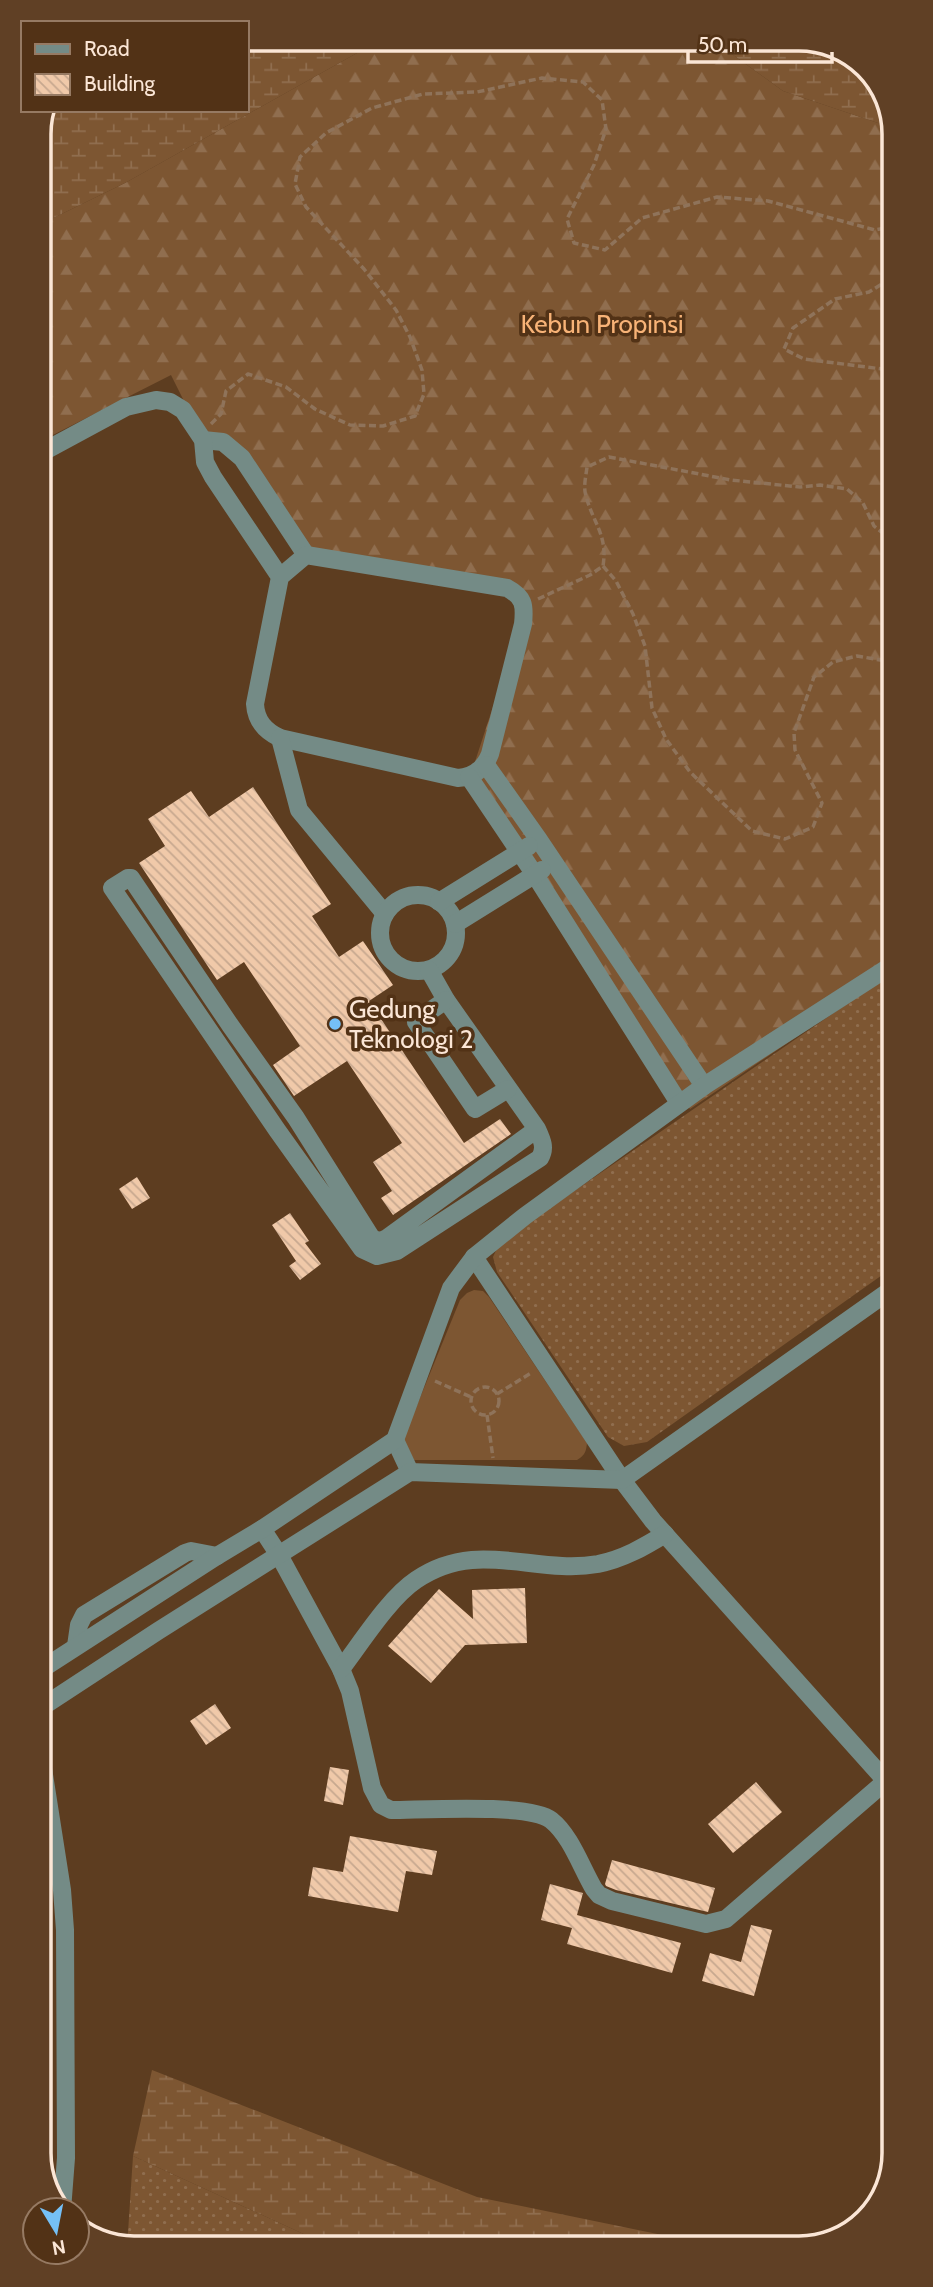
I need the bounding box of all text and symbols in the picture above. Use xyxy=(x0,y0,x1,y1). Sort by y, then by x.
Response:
legend xyxy=(21,21,248,112)
scale bar xyxy=(688,21,832,65)
text: 50 m xyxy=(698,32,747,57)
text: Road xyxy=(84,36,130,61)
text: Building xyxy=(84,71,156,96)
park label: Kebun Propinsi xyxy=(520,308,684,340)
place label: Gedung Teknologi 2 xyxy=(349,993,473,1055)
marker: Gedung Teknologi 2 xyxy=(327,1016,343,1032)
north arrow xyxy=(21,2196,91,2266)
text: N xyxy=(50,2235,67,2260)

